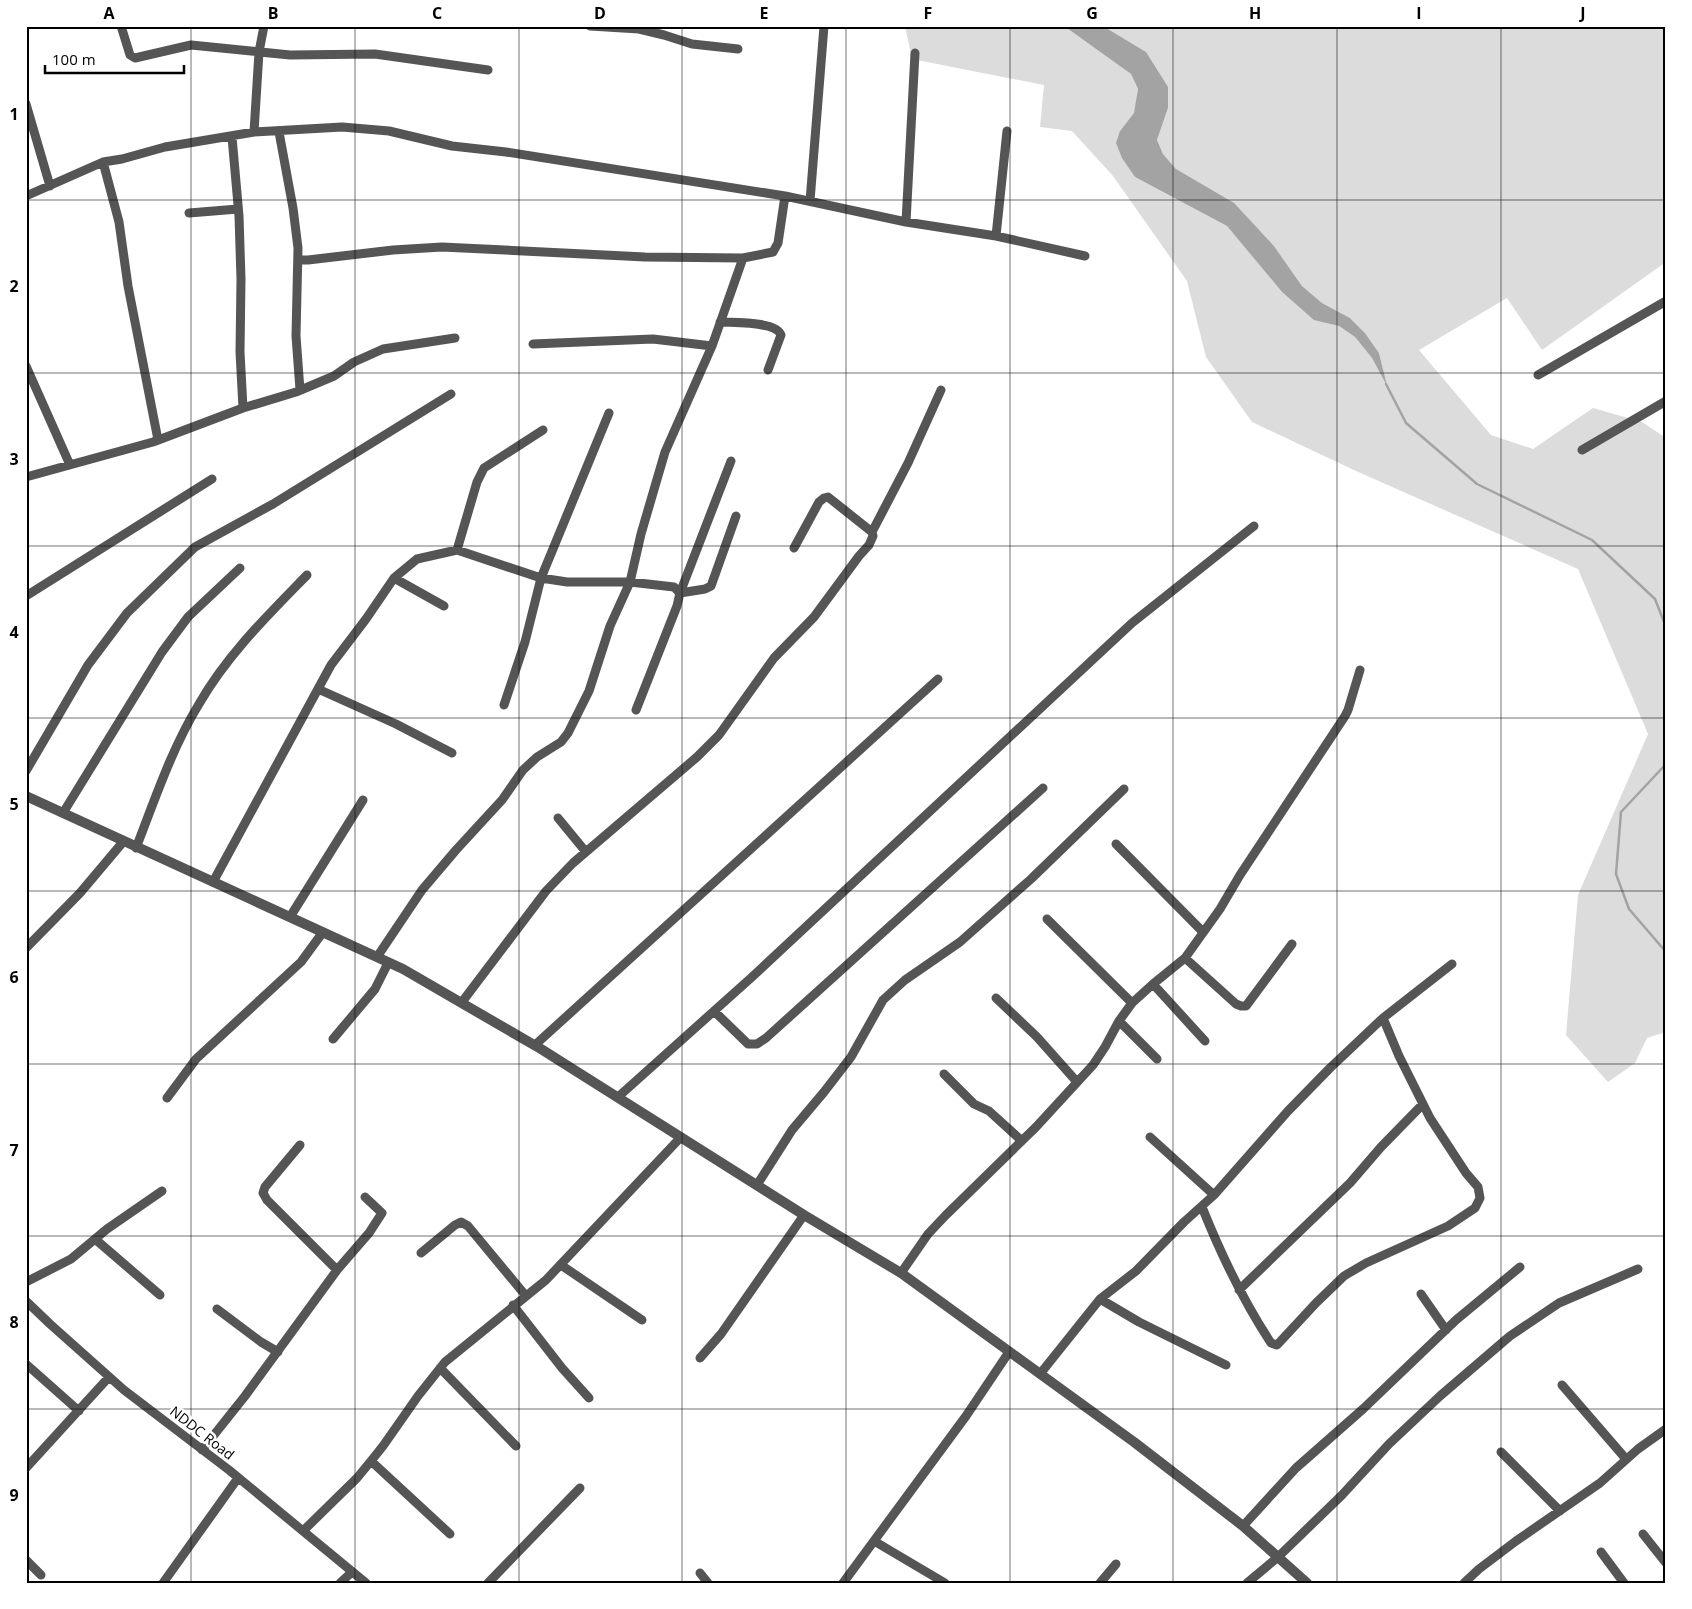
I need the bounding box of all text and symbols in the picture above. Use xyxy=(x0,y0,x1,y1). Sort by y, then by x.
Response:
text: A xyxy=(103,2,115,24)
text: B xyxy=(268,2,278,24)
text: C xyxy=(432,2,442,24)
text: D xyxy=(594,2,606,24)
text: E xyxy=(760,2,769,24)
text: F xyxy=(924,2,932,24)
text: G xyxy=(1086,2,1098,24)
text: H xyxy=(1249,2,1261,24)
text: I xyxy=(1416,2,1422,24)
text: J xyxy=(1578,2,1586,24)
scale bar xyxy=(45,42,184,74)
text: 100 m xyxy=(52,49,96,69)
text: 1 xyxy=(9,103,19,125)
text: 2 xyxy=(9,275,19,297)
text: 3 xyxy=(9,448,19,470)
text: 4 xyxy=(9,621,19,643)
text: 5 xyxy=(9,793,19,815)
text: 6 xyxy=(9,966,19,988)
text: 7 xyxy=(9,1139,19,1161)
text: 8 xyxy=(9,1311,19,1333)
street label: NDDC Road xyxy=(166,1401,238,1464)
text: 9 xyxy=(9,1484,19,1506)

